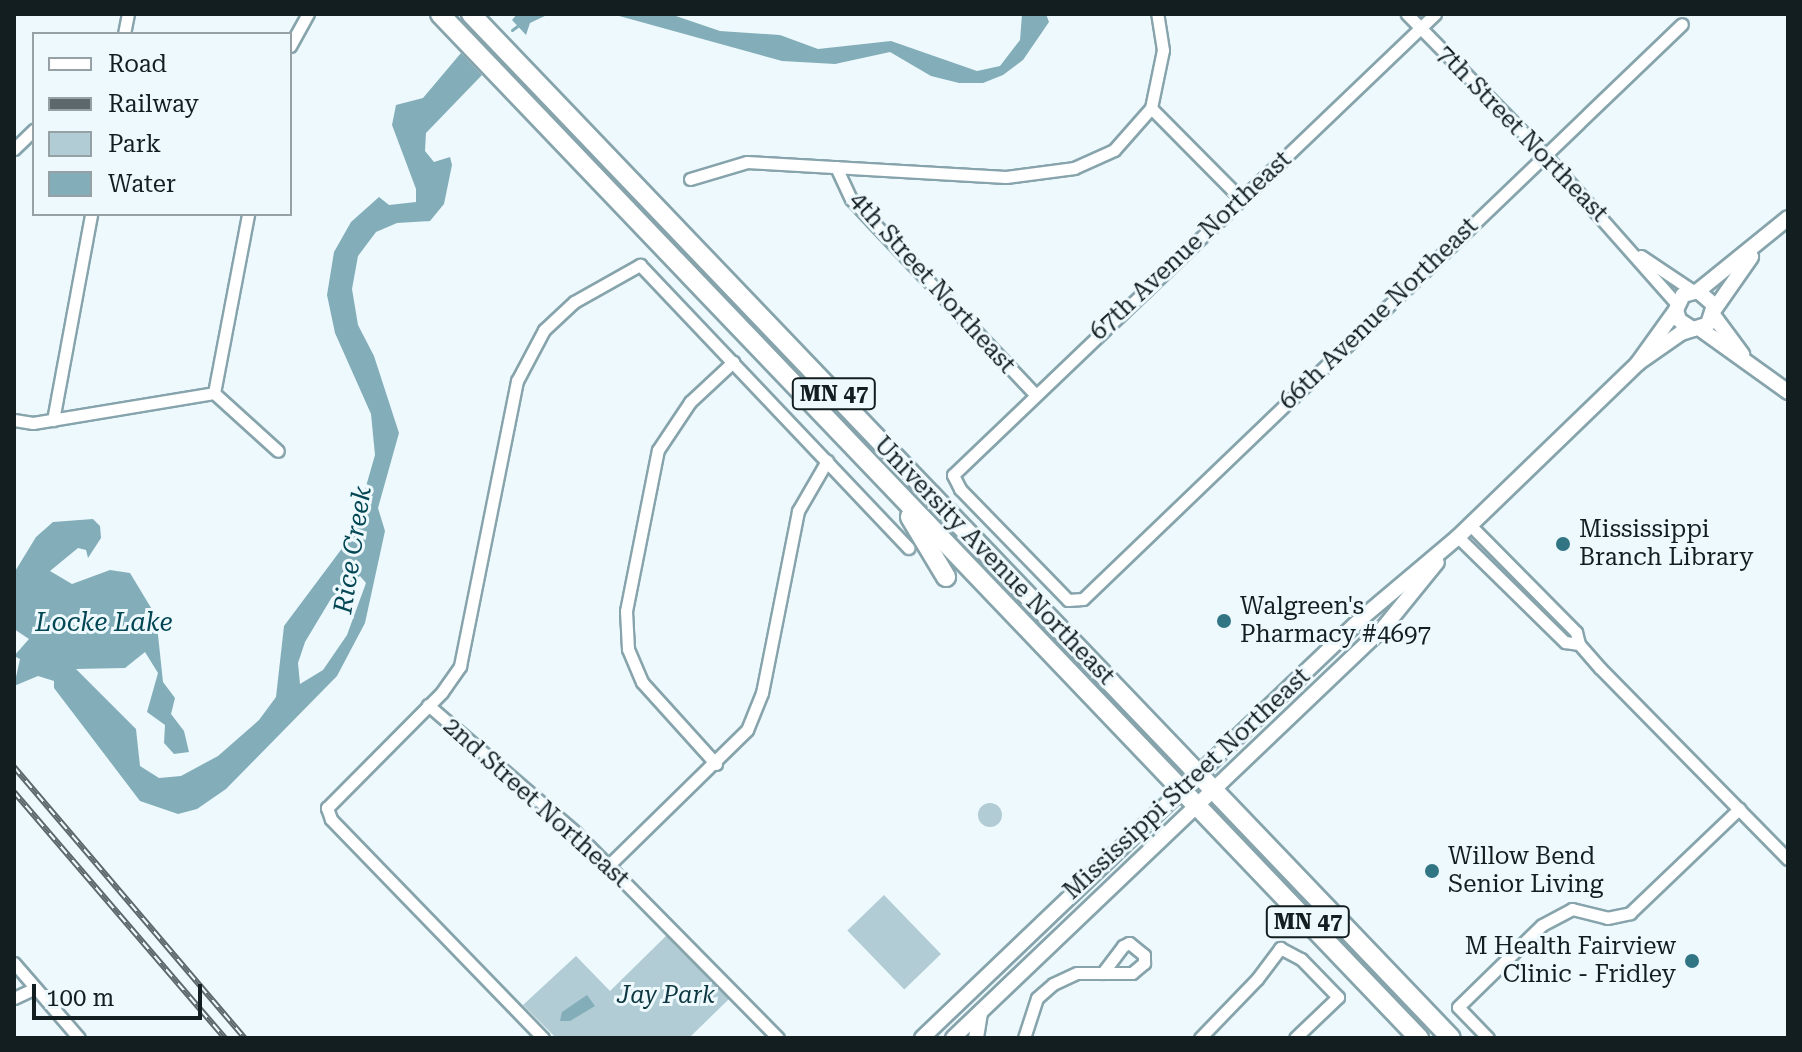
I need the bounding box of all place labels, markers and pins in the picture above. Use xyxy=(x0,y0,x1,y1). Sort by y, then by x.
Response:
place label: Mississippi Branch Library xyxy=(1579,516,1753,572)
marker: Mississippi Branch Library xyxy=(1554,535,1572,553)
place label: Walgreen's Pharmacy #4697 xyxy=(1240,593,1431,649)
marker: Walgreen's Pharmacy #4697 xyxy=(1215,612,1233,630)
place label: Willow Bend Senior Living xyxy=(1448,843,1603,899)
marker: Willow Bend Senior Living xyxy=(1423,862,1441,880)
place label: M Health Fairview Clinic - Fridley xyxy=(1465,933,1676,989)
marker: M Health Fairview Clinic - Fridley xyxy=(1683,952,1701,970)

